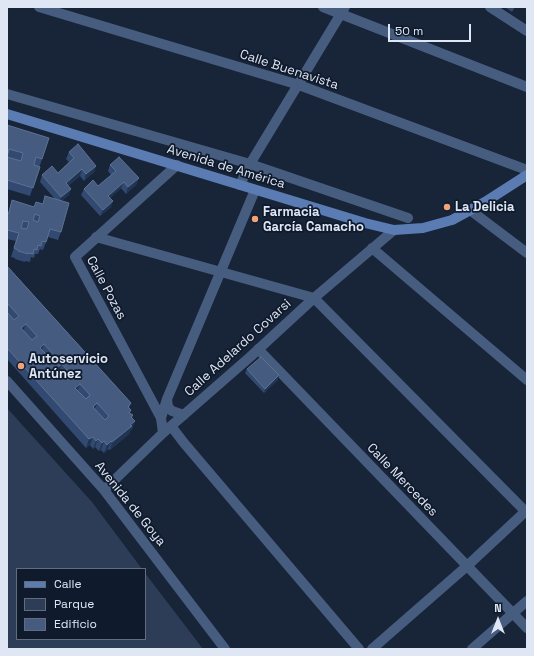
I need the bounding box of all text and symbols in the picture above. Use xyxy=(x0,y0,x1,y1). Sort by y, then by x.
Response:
scale bar xyxy=(390,16,473,42)
text: 50 m xyxy=(395,23,423,39)
street label: Calle Buenavista xyxy=(238,47,340,93)
street label: Avenida de América xyxy=(165,142,287,192)
place label: La Delicia xyxy=(455,199,515,215)
marker: La Delicia xyxy=(442,202,452,212)
place label: Farmacia García Camacho xyxy=(263,204,364,235)
marker: Farmacia García Camacho xyxy=(250,214,260,224)
street label: Calle Pozas xyxy=(83,254,129,322)
street label: Calle Adelardo Covarsi xyxy=(182,296,294,400)
place label: Autoservicio Antúnez xyxy=(29,351,108,382)
marker: Autoservicio Antúnez xyxy=(16,361,26,371)
street label: Calle Mercedes xyxy=(363,440,441,520)
street label: Avenida de Goya xyxy=(91,459,169,549)
legend xyxy=(16,568,146,640)
text: Calle xyxy=(54,576,82,592)
text: Parque xyxy=(54,596,94,612)
north arrow xyxy=(478,600,518,640)
text: N xyxy=(494,601,502,615)
text: Edificio xyxy=(54,616,97,632)

